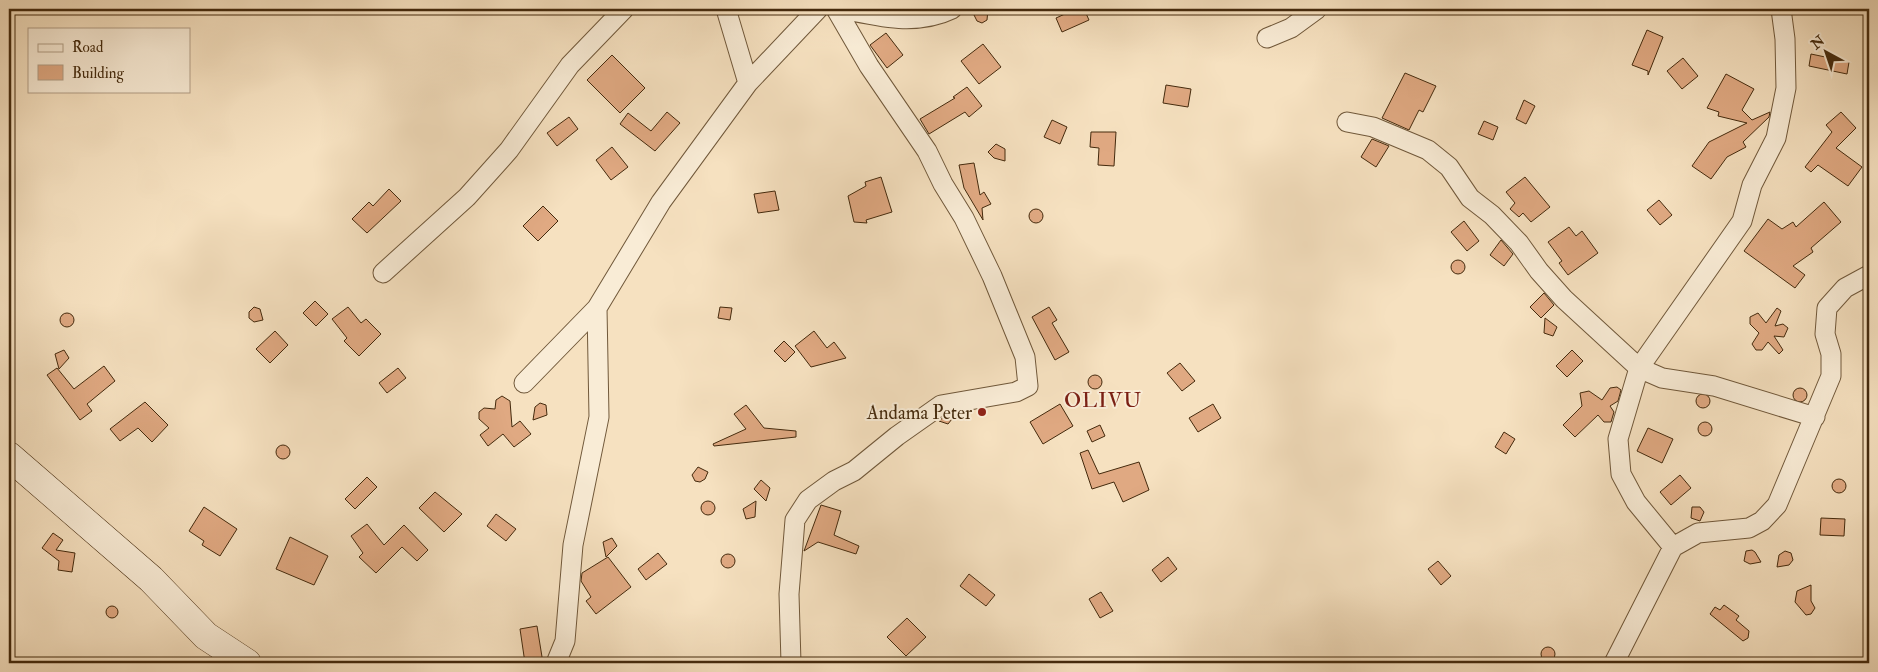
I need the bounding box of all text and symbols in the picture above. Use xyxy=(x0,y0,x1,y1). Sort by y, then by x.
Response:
legend xyxy=(28,28,190,92)
north arrow xyxy=(1800,28,1850,78)
text: N xyxy=(1807,32,1829,54)
text: Road xyxy=(72,38,104,57)
text: Building xyxy=(72,64,124,83)
district label: OLIVU xyxy=(1064,387,1142,414)
place label: Andama Peter xyxy=(866,401,972,425)
marker: Andama Peter xyxy=(976,406,988,418)

